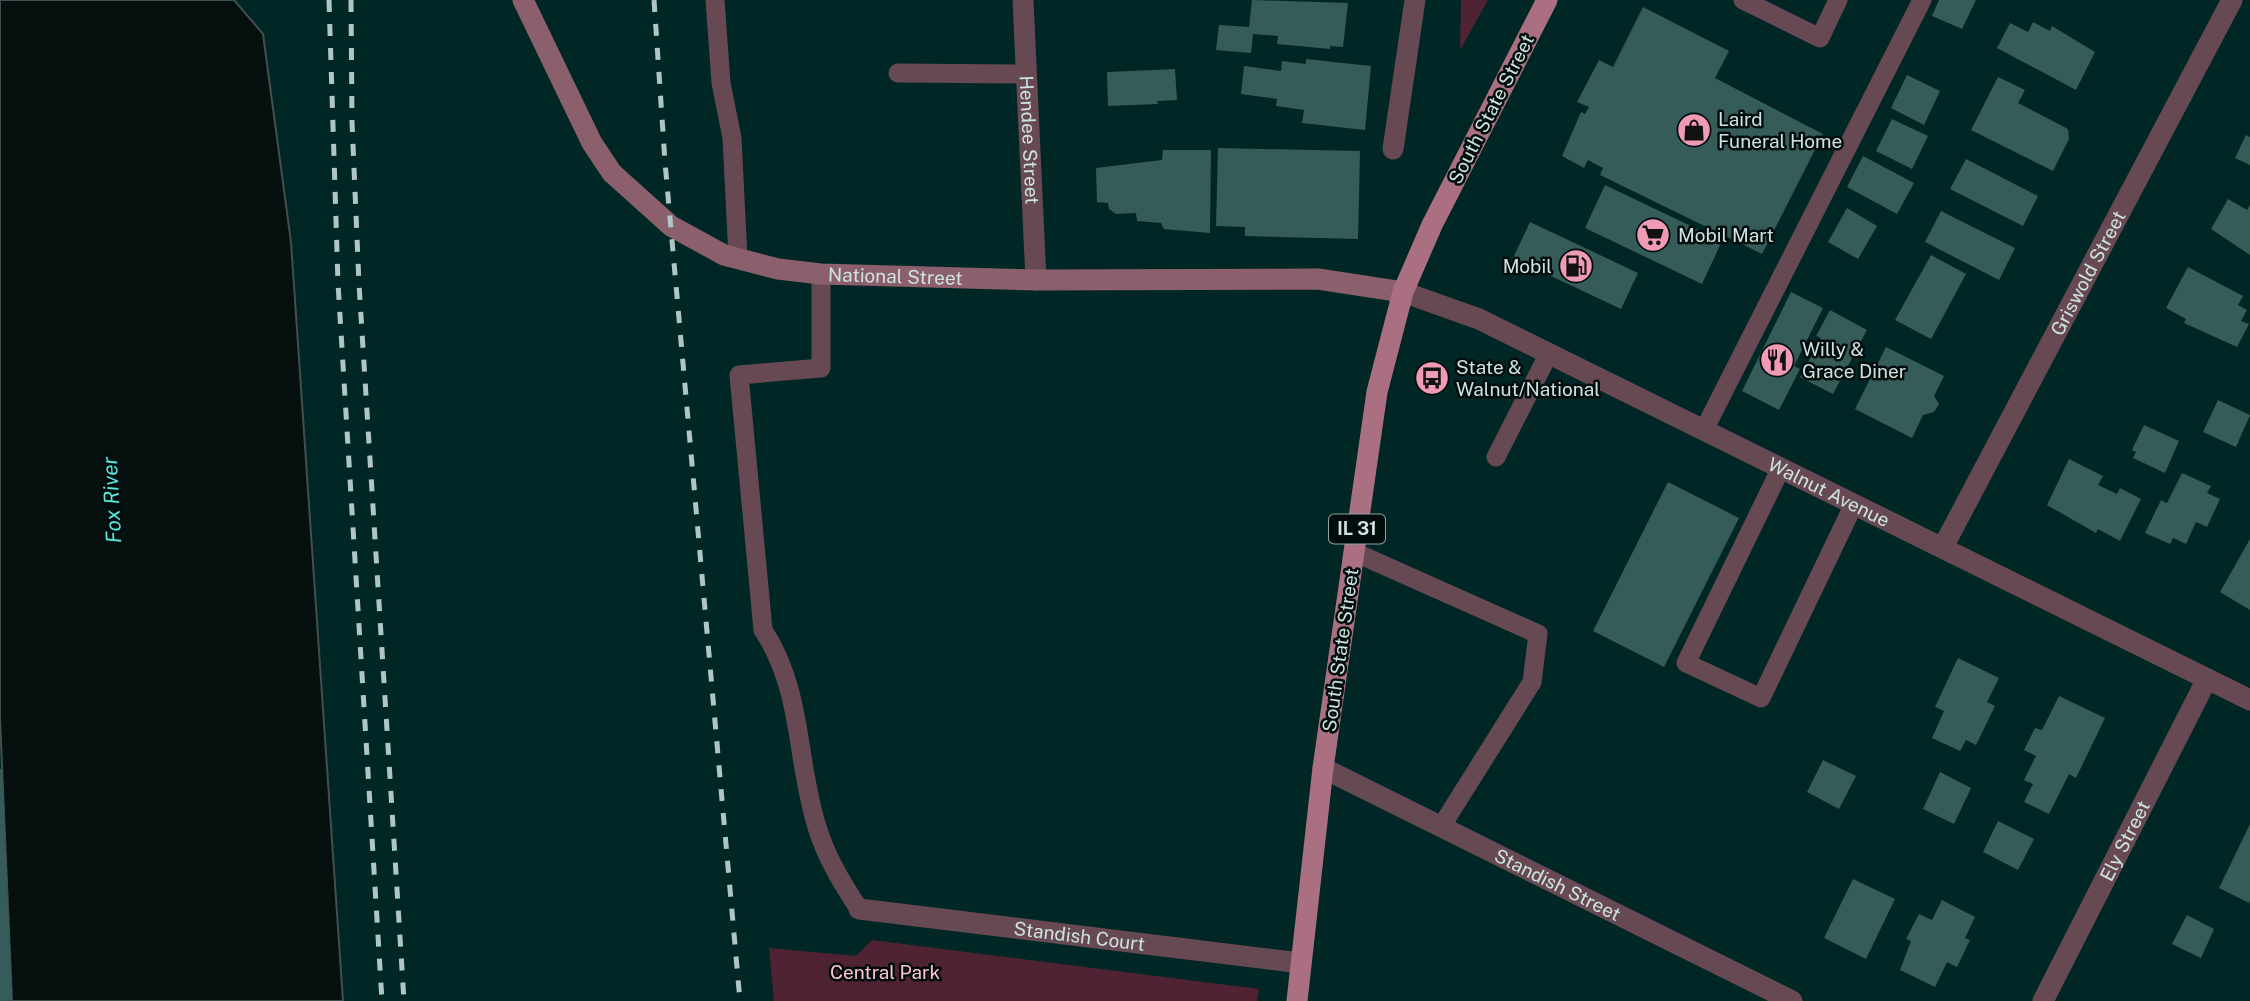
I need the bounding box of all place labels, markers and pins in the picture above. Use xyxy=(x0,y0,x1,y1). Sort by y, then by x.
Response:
place label: Laird Funeral Home xyxy=(1718,108,1842,152)
shop icon: Laird Funeral Home xyxy=(1675,111,1713,149)
supermarket icon: Mobil Mart xyxy=(1634,216,1672,254)
place label: Mobil Mart xyxy=(1678,224,1774,246)
fuel station icon: Mobil xyxy=(1557,247,1595,285)
place label: Mobil xyxy=(1503,255,1552,277)
place label: Willy & Grace Diner xyxy=(1802,338,1906,382)
restaurant icon: Willy & Grace Diner xyxy=(1758,341,1796,379)
place label: State & Walnut/National xyxy=(1456,356,1600,400)
bus stop icon: State & Walnut/National xyxy=(1413,359,1451,397)

